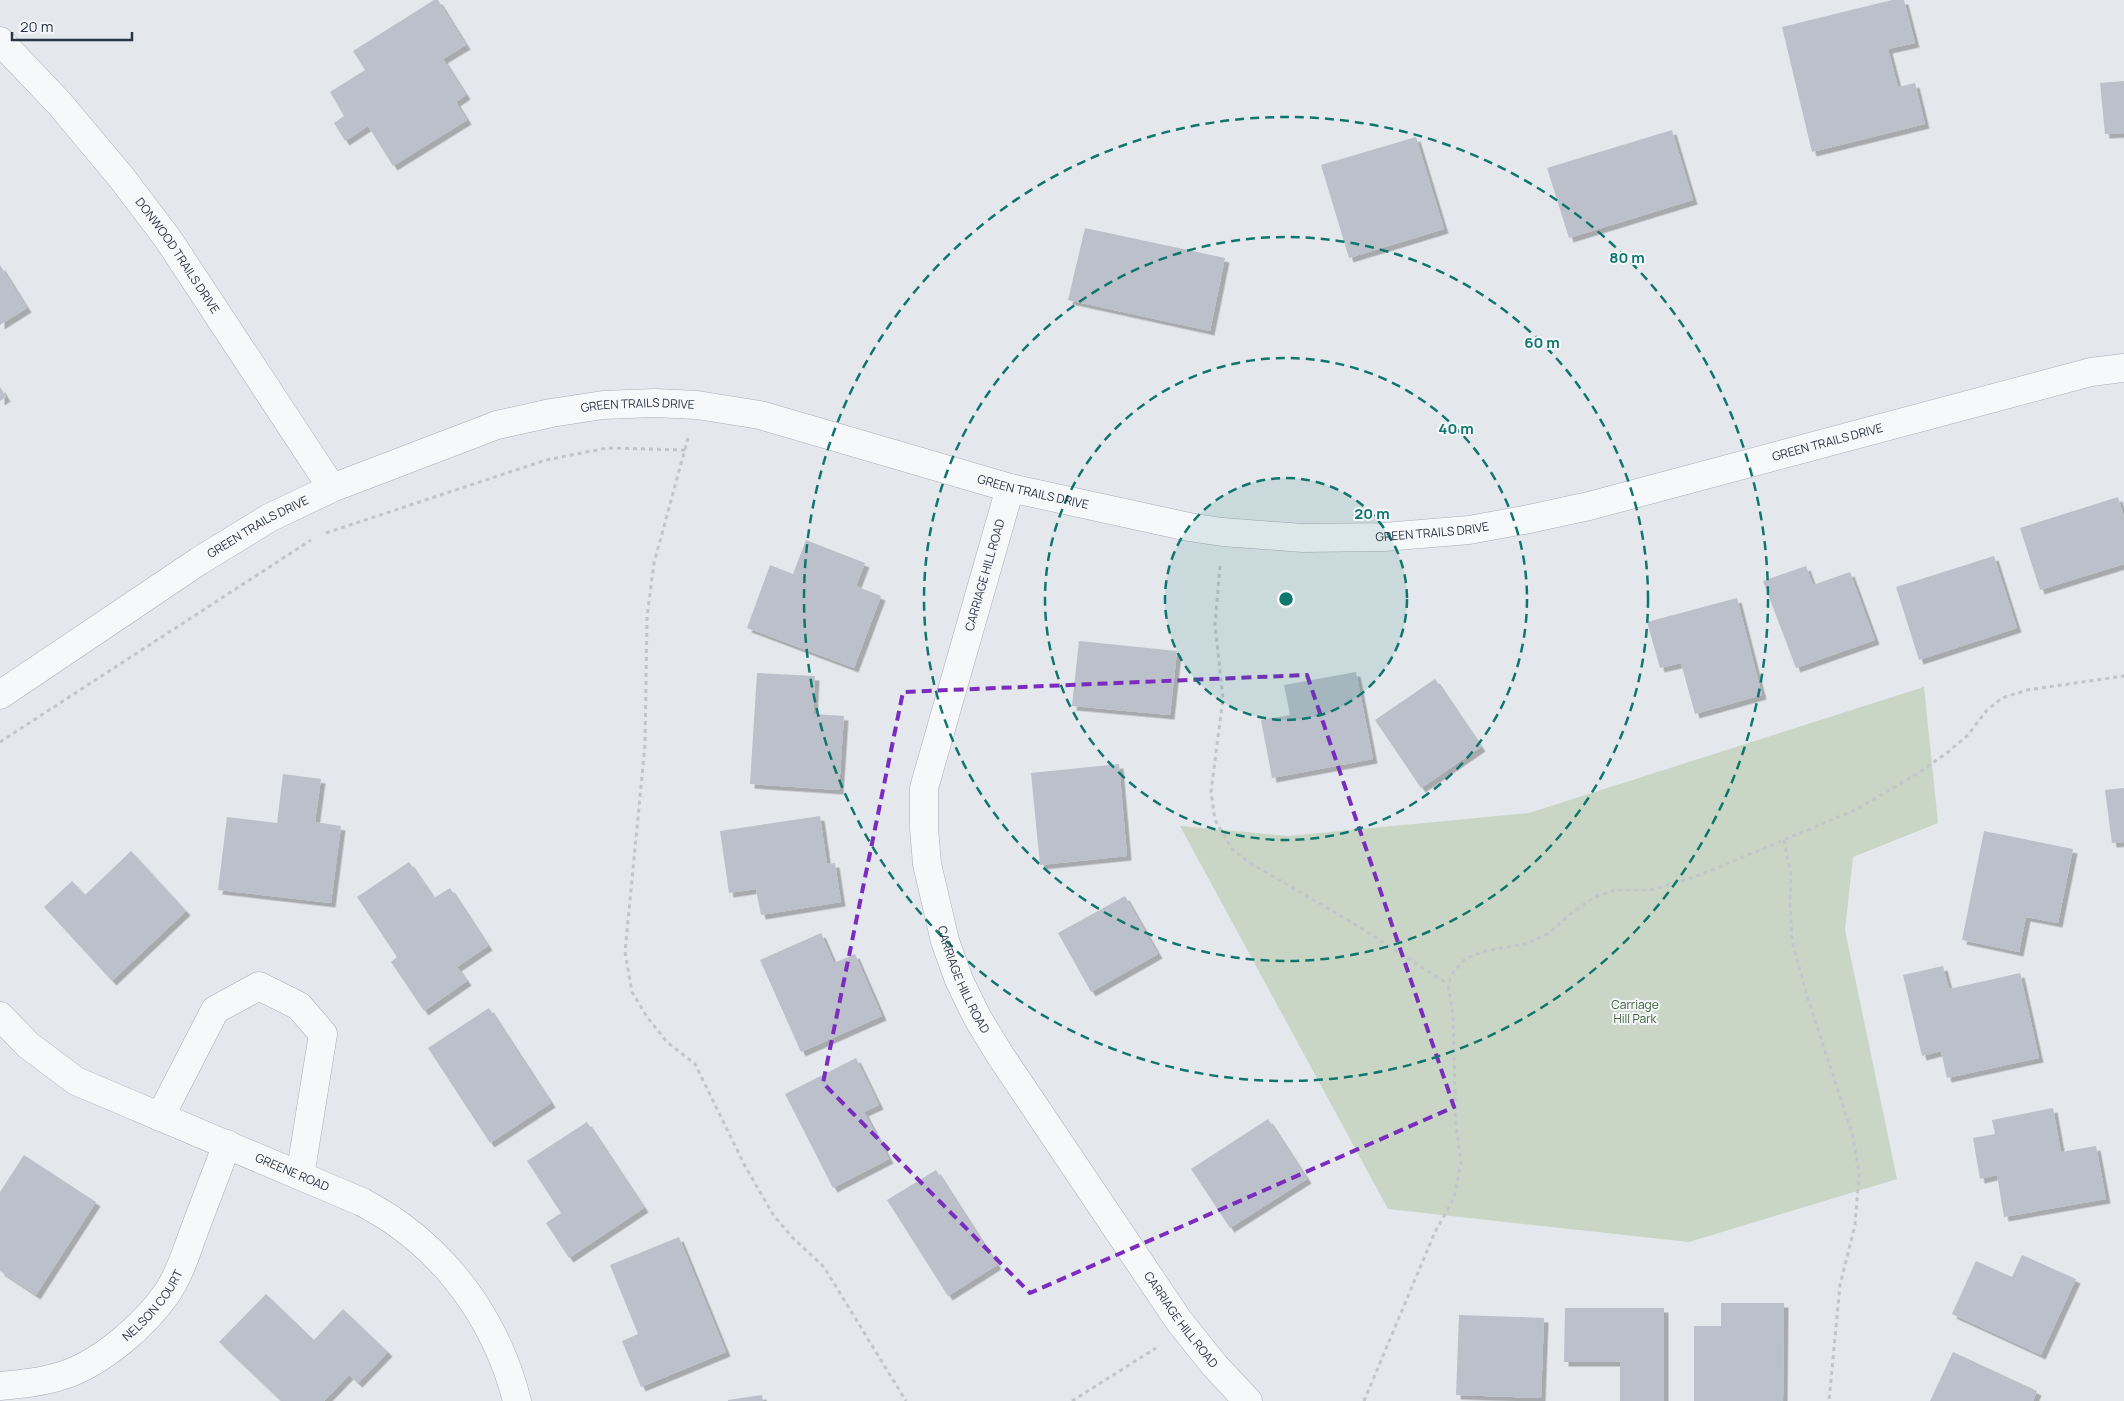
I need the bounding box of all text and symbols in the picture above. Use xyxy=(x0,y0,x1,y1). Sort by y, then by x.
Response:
scale bar xyxy=(12,10,132,42)
text: 20 m xyxy=(20,16,53,37)
street label: DONWOOD TRAILS DRIVE xyxy=(132,194,224,317)
text: 80 m xyxy=(1609,247,1645,268)
text: 60 m xyxy=(1524,332,1560,353)
street label: GREEN TRAILS DRIVE xyxy=(579,394,695,416)
text: 40 m xyxy=(1438,418,1474,439)
street label: GREEN TRAILS DRIVE xyxy=(1770,419,1885,465)
street label: GREEN TRAILS DRIVE xyxy=(975,470,1091,513)
street label: GREEN TRAILS DRIVE xyxy=(204,491,311,562)
text: 20 m xyxy=(1354,503,1390,524)
street label: CARRIAGE HILL ROAD xyxy=(960,517,1009,633)
street label: GREEN TRAILS DRIVE xyxy=(1375,517,1490,545)
centre of rings xyxy=(1277,590,1295,608)
street label: CARRIAGE HILL ROAD xyxy=(934,924,994,1037)
park label: Carriage Hill Park xyxy=(1611,996,1659,1027)
street label: GREENE ROAD xyxy=(253,1149,332,1195)
street label: NELSON COURT xyxy=(118,1266,187,1345)
street label: CARRIAGE HILL ROAD xyxy=(1140,1268,1222,1371)

